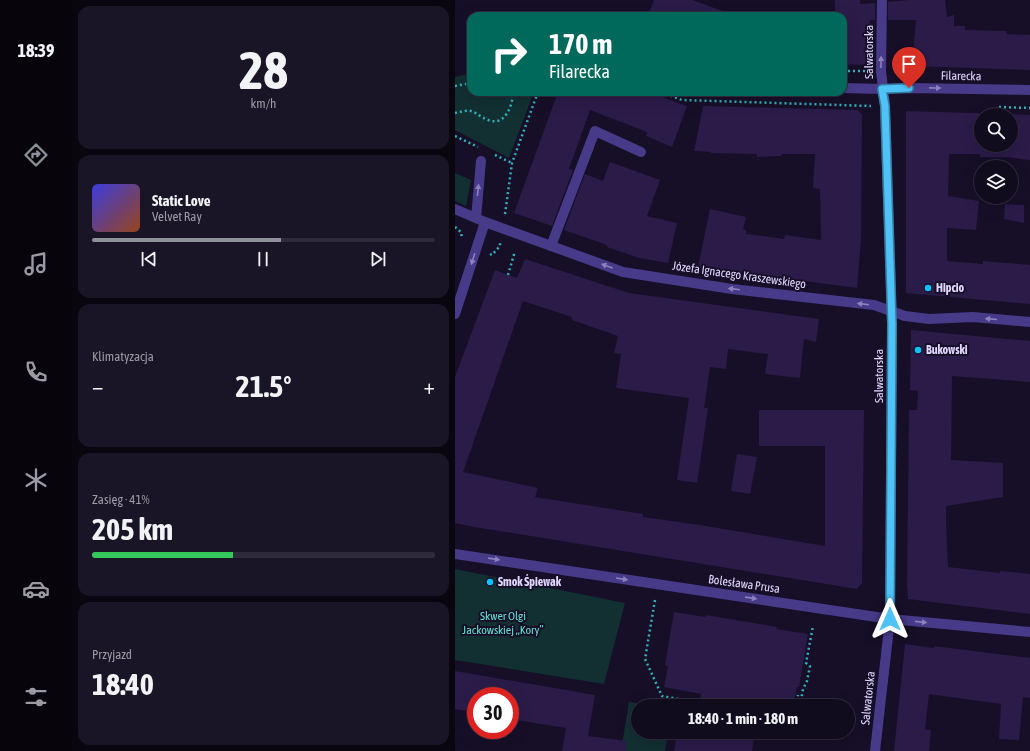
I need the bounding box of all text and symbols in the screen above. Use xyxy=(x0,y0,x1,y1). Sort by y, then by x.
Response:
street label: Salwatorska xyxy=(862,25,876,79)
icon: right xyxy=(483,28,535,80)
text: 170 m xyxy=(549,28,612,60)
text: 18:39 xyxy=(17,40,55,61)
text: 28 xyxy=(239,40,288,100)
pin xyxy=(892,47,926,88)
icon: arrive xyxy=(898,53,920,75)
one-way arrow xyxy=(878,55,884,68)
text: Filarecka xyxy=(549,61,610,82)
street label: Filarecka xyxy=(941,69,981,83)
one-way arrow xyxy=(929,85,942,91)
text: km/h xyxy=(251,96,276,111)
map controls xyxy=(974,108,1018,204)
button: search xyxy=(974,108,1018,152)
icon: directions xyxy=(22,141,50,169)
button: layers xyxy=(974,160,1018,204)
one-way arrow xyxy=(475,184,482,196)
text: Static Love xyxy=(152,192,211,209)
text: Velvet Ray xyxy=(152,209,202,224)
icon: previous xyxy=(138,248,160,270)
icon: pause xyxy=(252,248,274,270)
icon: next xyxy=(367,248,389,270)
icon: music xyxy=(22,250,50,278)
one-way arrow xyxy=(470,254,476,266)
street label: Józefa Ignacego Kraszewskiego xyxy=(671,259,807,291)
one-way arrow xyxy=(600,263,612,269)
place label: Hipcio xyxy=(936,281,965,295)
marker: Hipcio xyxy=(923,283,933,293)
one-way arrow xyxy=(728,286,740,292)
one-way arrow xyxy=(857,301,869,307)
one-way arrow xyxy=(985,315,997,322)
place label: Bukowski xyxy=(926,343,968,357)
marker: Bukowski xyxy=(913,345,923,355)
text: Klimatyzacja xyxy=(92,349,154,364)
street label: Salwatorska xyxy=(872,349,886,403)
icon: phone xyxy=(22,358,50,386)
text: 21.5° xyxy=(236,369,291,403)
text: − xyxy=(92,373,103,399)
text: + xyxy=(424,373,435,399)
icon: climate xyxy=(22,466,50,494)
text: Zasięg · 41% xyxy=(92,492,150,507)
text: 205 km xyxy=(92,512,173,546)
one-way arrow xyxy=(488,556,500,562)
street label: Bolesława Prusa xyxy=(707,572,781,596)
place label: Smok Śpiewak xyxy=(498,574,562,589)
icon: car xyxy=(22,575,50,603)
one-way arrow xyxy=(616,576,628,582)
marker: Smok Śpiewak xyxy=(485,577,495,587)
one-way arrow xyxy=(745,595,757,601)
position arrow xyxy=(869,598,911,640)
park label: Skwer Olgi Jackowskiej „Kory” xyxy=(462,609,544,637)
one-way arrow xyxy=(915,619,927,625)
text: Przyjazd xyxy=(92,647,132,662)
text: 18:40 xyxy=(92,667,154,701)
street label: Salwatorska xyxy=(858,670,878,726)
icon: filters xyxy=(22,683,50,711)
speed limit sign: 30 xyxy=(467,687,519,739)
text: 18:40 · 1 min · 180 m xyxy=(688,710,798,727)

